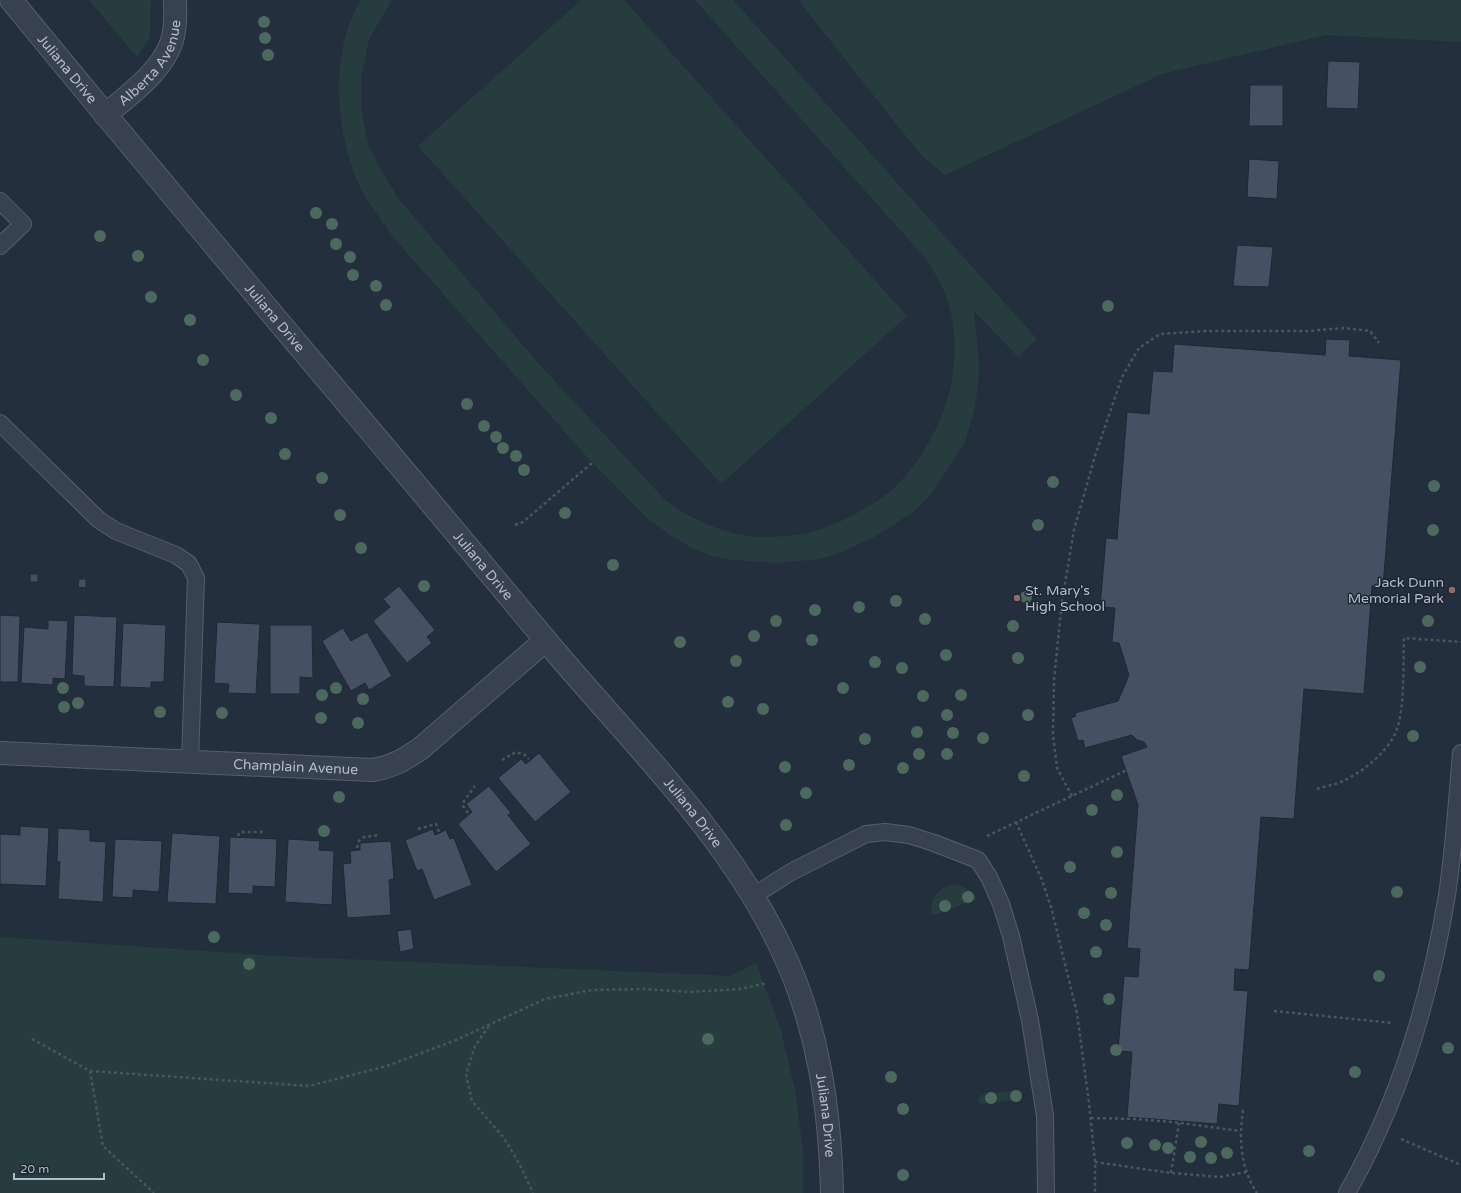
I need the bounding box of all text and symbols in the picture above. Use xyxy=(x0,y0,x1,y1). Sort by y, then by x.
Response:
street label: Alberta Avenue xyxy=(115,19,184,110)
street label: Juliana Drive xyxy=(34,31,101,107)
street label: Juliana Drive xyxy=(241,280,308,356)
street label: Juliana Drive xyxy=(449,528,517,604)
place label: Jack Dunn Memorial Park xyxy=(1348,574,1444,607)
place label: St. Mary's High School xyxy=(1025,582,1105,615)
marker: Jack Dunn Memorial Park xyxy=(1447,585,1457,595)
marker: St. Mary's High School xyxy=(1012,593,1022,603)
street label: Champlain Avenue xyxy=(233,756,359,778)
street label: Juliana Drive xyxy=(660,774,726,851)
street label: Juliana Drive xyxy=(812,1072,839,1158)
scale bar xyxy=(14,1155,104,1181)
text: 20 m xyxy=(20,1162,49,1176)

